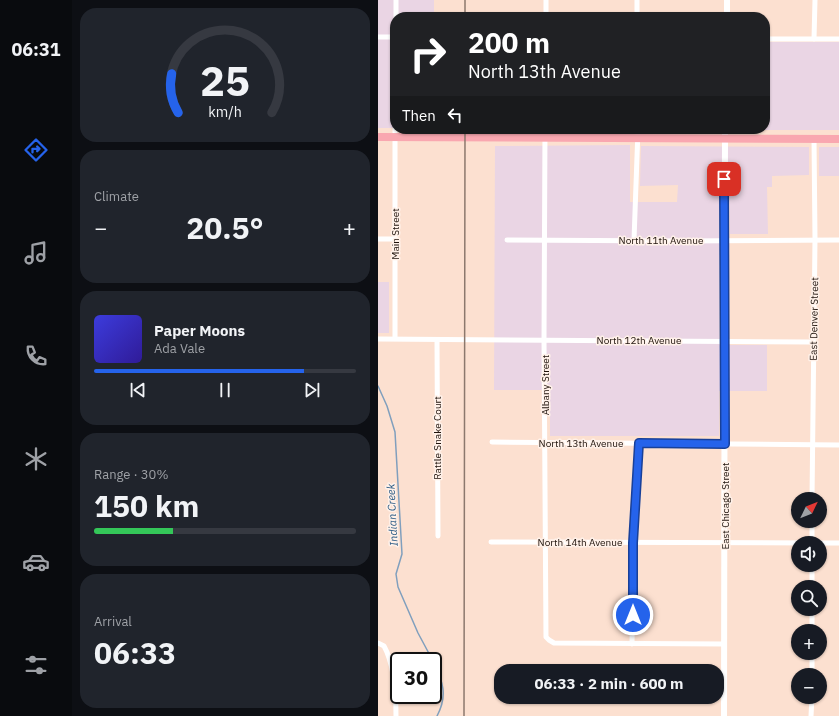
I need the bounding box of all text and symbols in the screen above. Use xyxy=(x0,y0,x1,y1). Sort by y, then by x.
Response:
text: 200 m xyxy=(468,24,550,61)
icon: right xyxy=(402,28,454,80)
text: 06:31 xyxy=(11,38,61,61)
text: 25 xyxy=(200,53,250,107)
text: North 13th Avenue xyxy=(468,60,621,83)
text: km/h xyxy=(208,101,242,120)
icon: left xyxy=(444,104,466,126)
text: Then xyxy=(402,106,436,125)
icon: directions xyxy=(22,136,50,164)
pin xyxy=(707,162,741,196)
icon: arrive xyxy=(713,168,735,190)
text: Climate xyxy=(94,188,139,205)
text: 20.5° xyxy=(186,208,264,247)
street label: Main Street xyxy=(389,208,402,260)
text: − xyxy=(94,213,107,242)
text: + xyxy=(343,213,356,242)
street label: North 11th Avenue xyxy=(619,234,704,247)
icon: music xyxy=(22,239,50,267)
street label: East Denver Street xyxy=(807,277,821,361)
text: Paper Moons xyxy=(154,321,245,340)
street label: North 12th Avenue xyxy=(597,334,682,347)
text: Ada Vale xyxy=(154,340,205,357)
icon: phone xyxy=(22,342,50,370)
street label: Albany Street xyxy=(539,354,552,415)
icon: previous xyxy=(127,379,149,401)
icon: pause xyxy=(214,379,236,401)
icon: next xyxy=(301,379,323,401)
street label: Rattle Snake Court xyxy=(431,396,444,480)
street label: North 13th Avenue xyxy=(539,437,624,450)
icon: climate xyxy=(22,445,50,473)
street label: East Chicago Street xyxy=(719,462,732,550)
text: Range · 30% xyxy=(94,466,168,483)
water label: Indian Creek xyxy=(383,483,401,547)
text: 150 km xyxy=(94,486,199,525)
north arrow xyxy=(791,492,827,528)
map controls xyxy=(791,492,827,704)
street label: North 14th Avenue xyxy=(538,536,623,549)
button: sound xyxy=(791,536,827,572)
icon: car xyxy=(22,548,50,576)
button: search xyxy=(791,580,827,616)
position arrow xyxy=(612,594,654,636)
text: Arrival xyxy=(94,613,132,630)
button: + xyxy=(791,624,827,660)
text: 06:33 xyxy=(94,633,176,672)
icon: filters xyxy=(22,651,50,679)
speed limit sign: 30 xyxy=(390,652,442,704)
button: − xyxy=(791,668,827,704)
text: 06:33 · 2 min · 600 m xyxy=(535,674,683,693)

